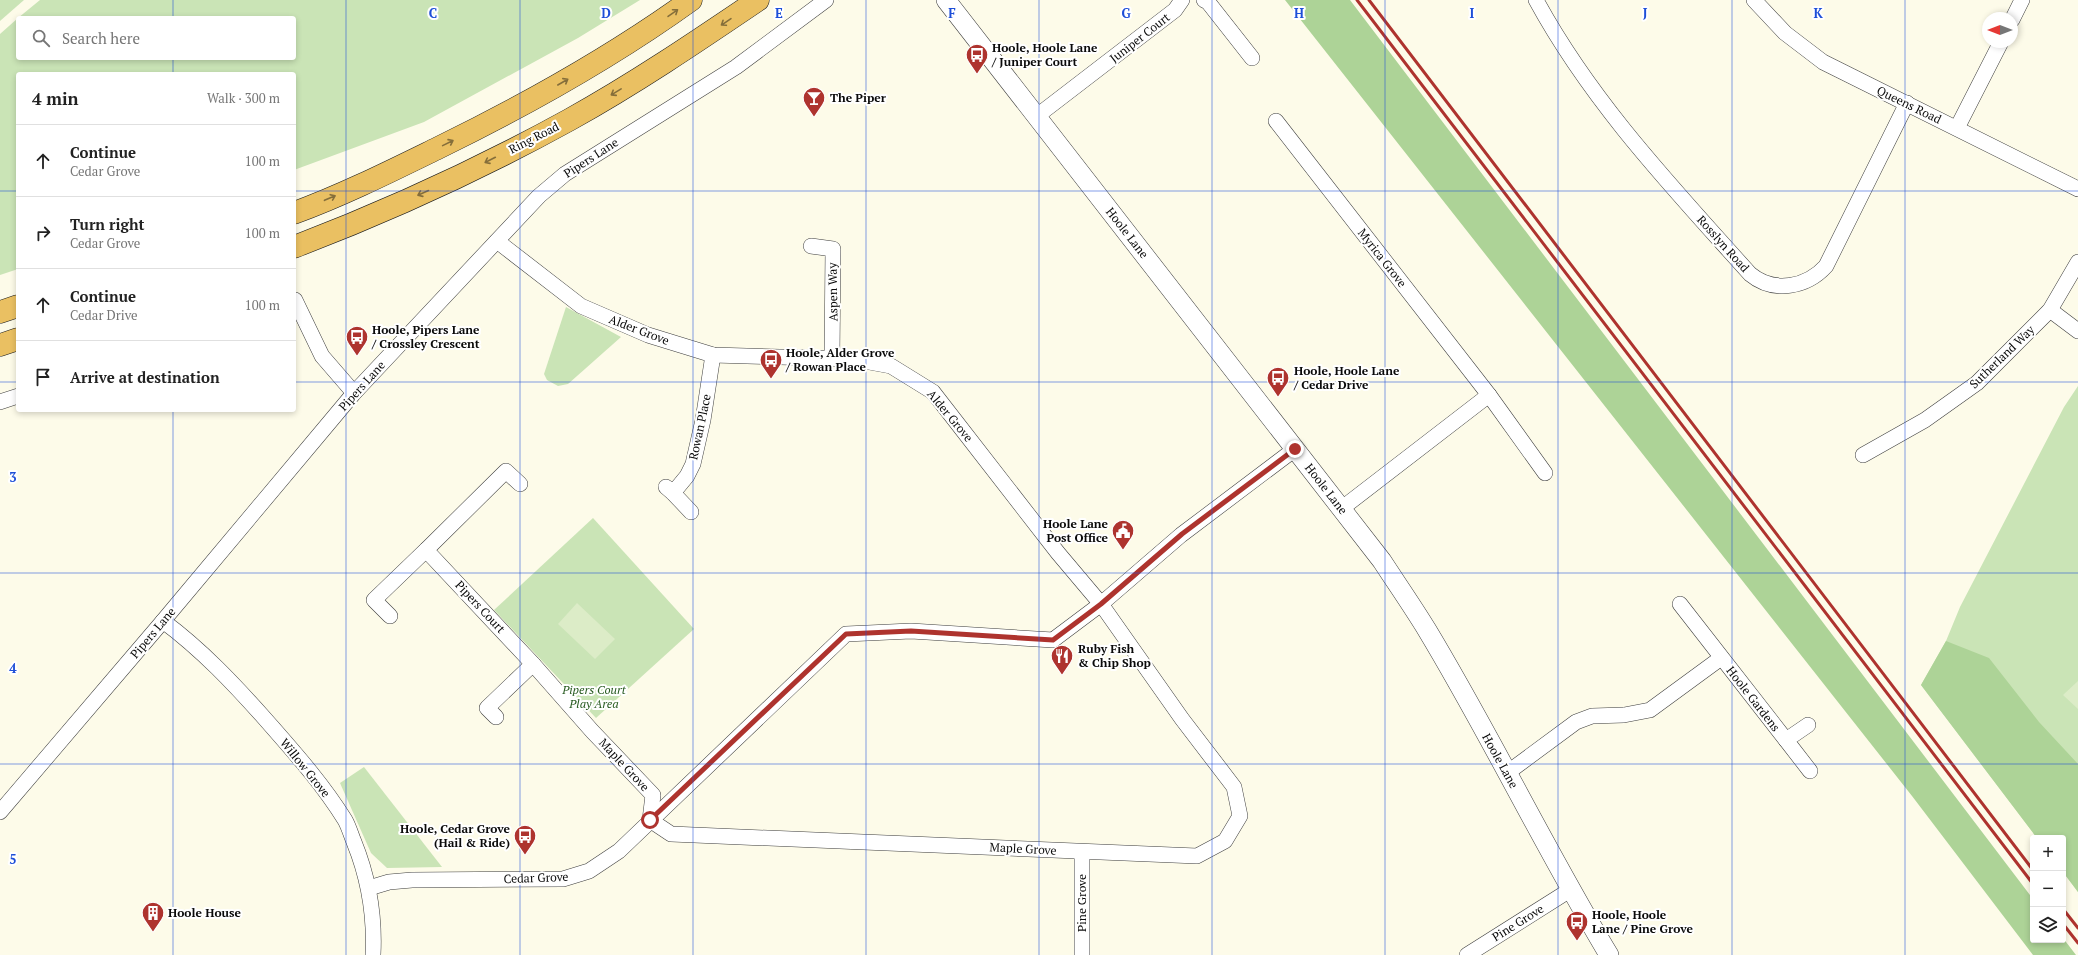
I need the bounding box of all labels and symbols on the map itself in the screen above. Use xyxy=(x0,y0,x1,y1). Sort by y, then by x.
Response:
text: C xyxy=(429,4,437,22)
text: D xyxy=(601,4,611,22)
text: E xyxy=(775,4,783,22)
text: F xyxy=(948,4,956,22)
text: G xyxy=(1121,4,1131,22)
text: H xyxy=(1294,4,1304,22)
text: I xyxy=(1470,4,1475,22)
text: J xyxy=(1643,4,1648,22)
text: K xyxy=(1813,4,1823,22)
one-way arrow xyxy=(667,9,678,17)
street label: Juniper Court xyxy=(1107,9,1173,66)
north arrow xyxy=(1982,12,2018,48)
one-way arrow xyxy=(720,18,731,26)
place label: Hoole, Hoole Lane / Juniper Court xyxy=(991,40,1098,69)
bus stop icon: Hoole, Hoole Lane / Juniper Court xyxy=(964,42,990,75)
one-way arrow xyxy=(557,78,569,86)
street label: Queens Road xyxy=(1875,82,1944,127)
bar icon: The Piper xyxy=(801,85,827,118)
one-way arrow xyxy=(610,89,622,97)
place label: The Piper xyxy=(830,90,887,105)
street label: Ring Road xyxy=(506,118,562,157)
street label: Pipers Lane xyxy=(561,134,621,181)
one-way arrow xyxy=(442,139,454,146)
one-way arrow xyxy=(484,157,496,165)
one-way arrow xyxy=(418,190,430,197)
one-way arrow xyxy=(324,194,336,201)
street label: Hoole Lane xyxy=(1103,204,1152,261)
street label: Rosslyn Road xyxy=(1694,212,1753,275)
street label: Myrica Grove xyxy=(1355,225,1410,290)
street label: Aspen Way xyxy=(824,262,841,322)
street label: Alder Grove xyxy=(607,311,671,348)
street label: Sutherland Way xyxy=(1966,321,2038,391)
place label: Hoole, Pipers Lane / Crossley Crescent xyxy=(371,322,480,351)
bus stop icon: Hoole, Pipers Lane / Crossley Crescent xyxy=(344,324,370,357)
place label: Hoole, Alder Grove / Rowan Place xyxy=(785,345,895,374)
bus stop icon: Hoole, Alder Grove / Rowan Place xyxy=(758,347,784,380)
street label: Pipers Lane xyxy=(335,358,388,414)
place label: Hoole, Hoole Lane / Cedar Drive xyxy=(1293,363,1400,392)
bus stop icon: Hoole, Hoole Lane / Cedar Drive xyxy=(1265,365,1291,398)
street label: Alder Grove xyxy=(924,387,976,445)
street label: Rowan Place xyxy=(685,393,714,461)
route end xyxy=(1286,440,1304,458)
street label: Hoole Lane xyxy=(1302,460,1351,517)
text: 3 xyxy=(9,468,17,486)
place label: Hoole Lane Post Office xyxy=(1043,516,1109,545)
public building icon: Hoole Lane Post Office xyxy=(1110,518,1136,551)
street label: Pipers Court xyxy=(452,577,509,636)
street label: Pipers Lane xyxy=(127,604,178,661)
place label: Ruby Fish & Chip Shop xyxy=(1078,641,1151,670)
restaurant icon: Ruby Fish & Chip Shop xyxy=(1049,643,1075,676)
text: 4 xyxy=(9,659,17,677)
street label: Hoole Gardens xyxy=(1723,663,1783,734)
park label: Pipers Court Play Area xyxy=(561,682,627,711)
street label: Hoole Lane xyxy=(1479,731,1522,791)
street label: Willow Grove xyxy=(277,735,334,800)
street label: Maple Grove xyxy=(596,735,653,794)
route start xyxy=(641,811,659,829)
place label: Hoole, Cedar Grove (Hail & Ride) xyxy=(400,821,511,850)
bus stop icon: Hoole, Cedar Grove (Hail & Ride) xyxy=(512,823,538,856)
street label: Maple Grove xyxy=(989,839,1057,858)
text: 5 xyxy=(9,850,17,868)
street label: Cedar Grove xyxy=(503,869,569,886)
street label: Pine Grove xyxy=(1074,874,1089,932)
building icon: Hoole House xyxy=(140,900,166,933)
street label: Pine Grove xyxy=(1489,901,1546,944)
place label: Hoole House xyxy=(168,905,241,920)
place label: Hoole, Hoole Lane / Pine Grove xyxy=(1592,907,1693,936)
bus stop icon: Hoole, Hoole Lane / Pine Grove xyxy=(1564,909,1590,942)

